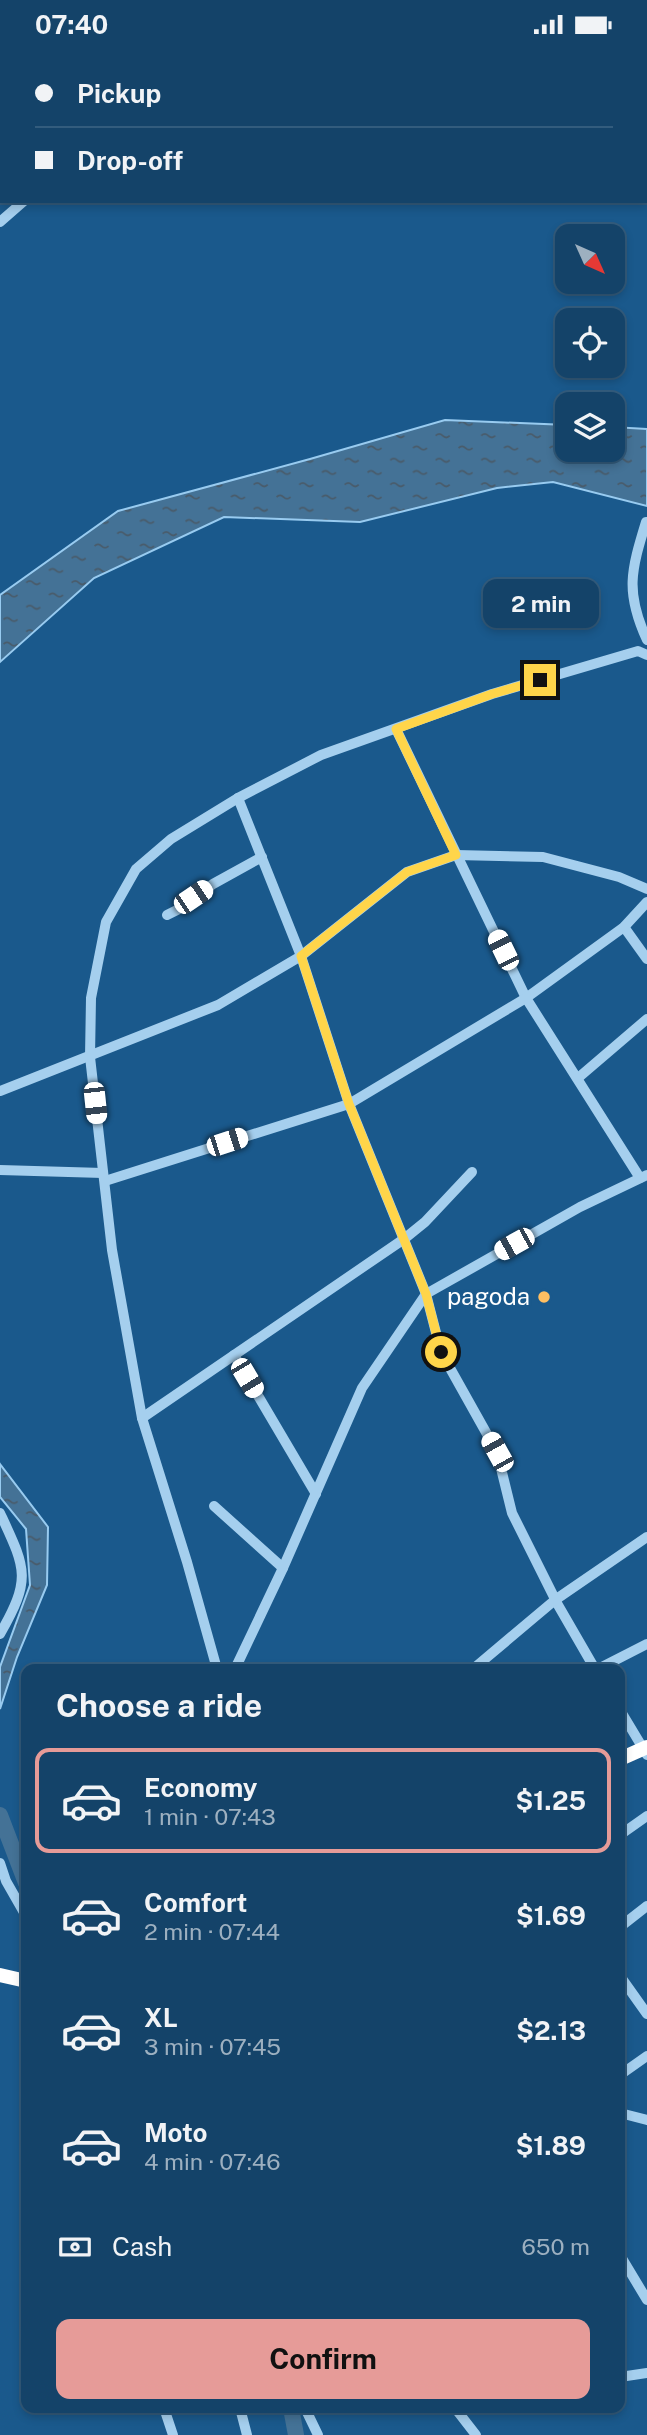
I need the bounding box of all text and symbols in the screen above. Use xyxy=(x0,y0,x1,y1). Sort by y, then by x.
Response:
text: 07:40 xyxy=(35,9,108,40)
text: Pickup xyxy=(77,78,161,109)
text: Drop-off xyxy=(77,145,183,176)
north arrow xyxy=(555,224,625,294)
map controls xyxy=(555,224,625,462)
button: locate xyxy=(555,308,625,378)
button: layers xyxy=(555,392,625,462)
callout: 2 min xyxy=(482,579,598,627)
text: 2 min xyxy=(511,590,571,617)
route end xyxy=(524,664,556,696)
car xyxy=(170,877,217,917)
car xyxy=(485,927,522,973)
car xyxy=(83,1081,108,1125)
car xyxy=(204,1126,251,1158)
car xyxy=(491,1225,538,1263)
place label: pagoda xyxy=(447,1282,530,1310)
marker: pagoda xyxy=(536,1289,552,1305)
route start xyxy=(425,1336,457,1368)
car xyxy=(228,1355,267,1401)
car xyxy=(478,1429,517,1475)
text: Choose a ride xyxy=(56,1687,262,1724)
icon: car xyxy=(60,1769,123,1832)
text: Economy xyxy=(144,1772,257,1803)
text: $1.25 xyxy=(516,1785,586,1816)
text: 1 min · 07:43 xyxy=(144,1803,276,1830)
icon: car xyxy=(60,1884,123,1947)
text: Comfort xyxy=(144,1887,247,1918)
text: $1.69 xyxy=(516,1900,586,1931)
text: 2 min · 07:44 xyxy=(144,1918,280,1945)
icon: car xyxy=(60,1999,123,2062)
text: XL xyxy=(144,2002,178,2033)
text: $2.13 xyxy=(516,2015,586,2046)
text: 3 min · 07:45 xyxy=(144,2033,281,2060)
icon: car xyxy=(60,2114,123,2177)
text: Moto xyxy=(144,2117,207,2148)
text: $1.89 xyxy=(516,2130,586,2161)
text: 4 min · 07:46 xyxy=(144,2148,281,2175)
icon: cash xyxy=(56,2228,94,2266)
text: Cash xyxy=(112,2231,172,2262)
text: 650 m xyxy=(521,2233,590,2260)
button: Confirm xyxy=(56,2319,590,2399)

